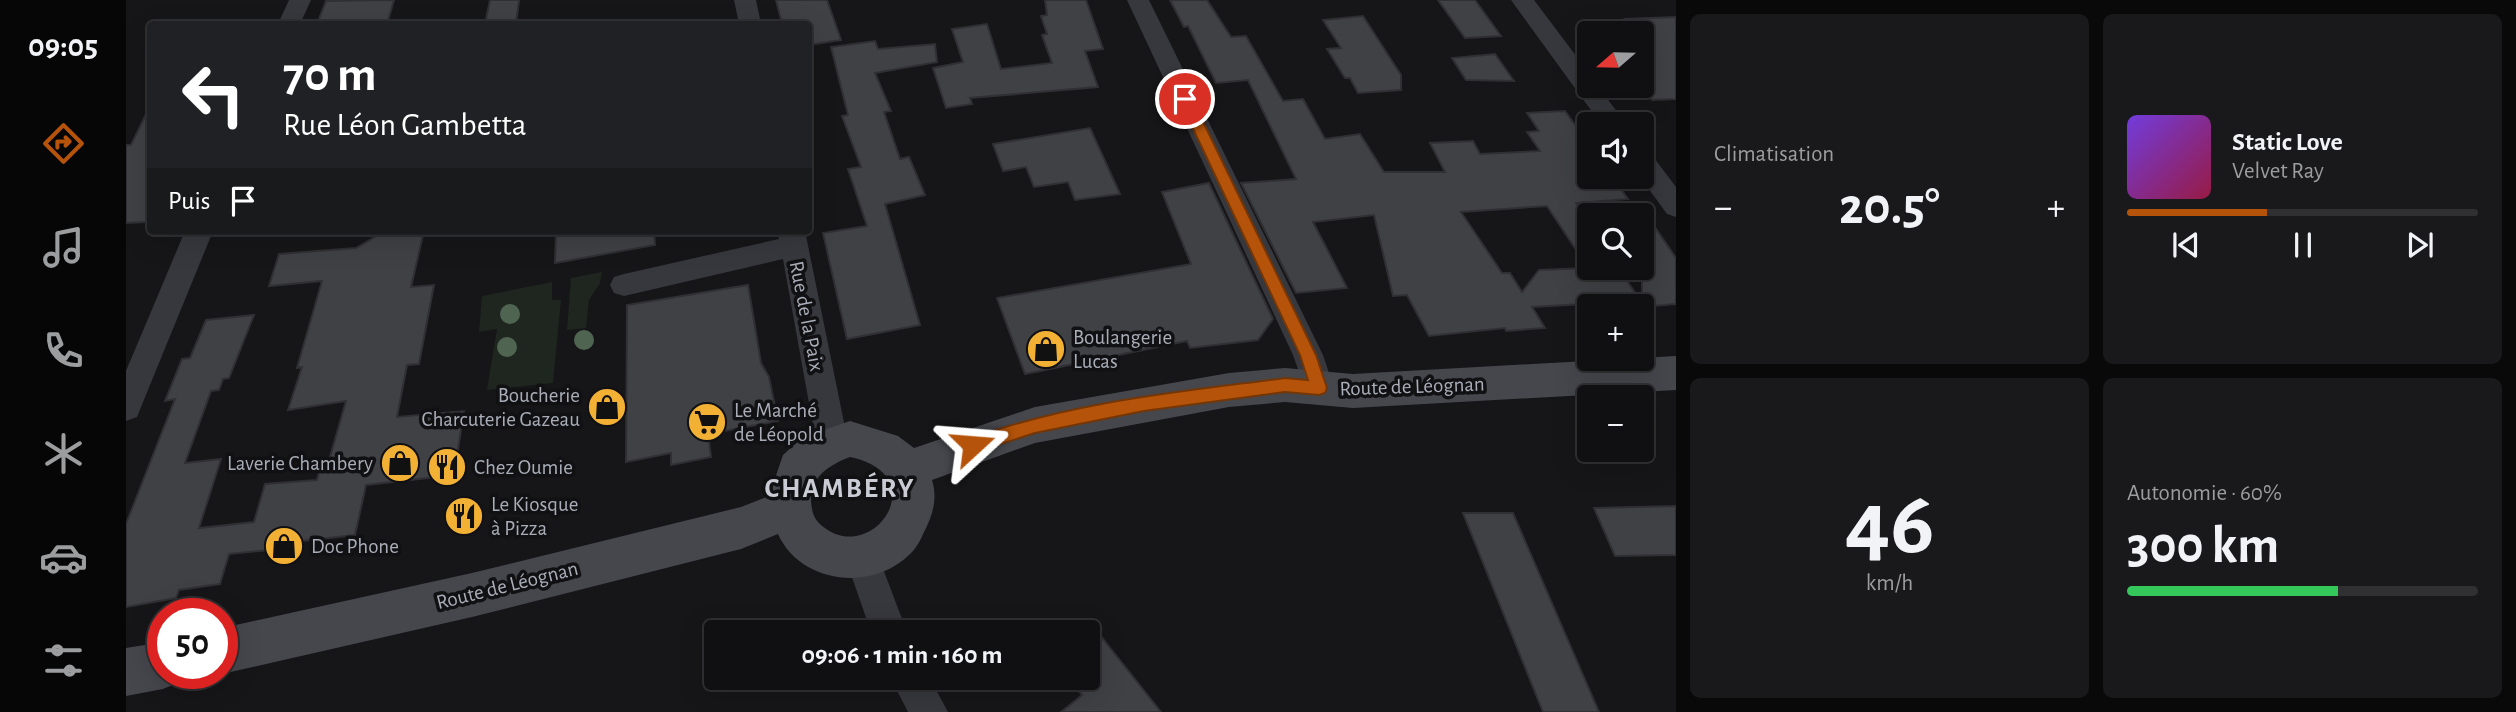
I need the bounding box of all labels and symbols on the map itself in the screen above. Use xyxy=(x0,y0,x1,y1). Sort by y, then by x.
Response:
north arrow xyxy=(1577,21,1654,98)
pin xyxy=(1155,69,1215,129)
street label: Rue de la Paix xyxy=(786,259,827,373)
place label: Boulangerie Lucas xyxy=(1073,327,1172,372)
shop icon: Boulangerie Lucas xyxy=(1025,328,1067,370)
street label: Route de Léognan xyxy=(1339,373,1485,400)
place label: Boucherie Charcuterie Gazeau xyxy=(421,385,580,430)
shop icon: Boucherie Charcuterie Gazeau xyxy=(586,386,628,428)
place label: Le Marché de Léopold xyxy=(734,400,824,445)
supermarket icon: Le Marché de Léopold xyxy=(686,401,728,443)
position arrow xyxy=(936,408,1010,482)
shop icon: Laverie Chambery xyxy=(379,442,421,484)
restaurant icon: Chez Oumie xyxy=(426,446,468,488)
place label: Laverie Chambery xyxy=(227,453,373,474)
place label: Chez Oumie xyxy=(474,457,573,478)
district label: CHAMBÉRY xyxy=(765,472,915,503)
place label: Le Kiosque à Pizza xyxy=(491,494,578,539)
restaurant icon: Le Kiosque à Pizza xyxy=(443,495,485,537)
shop icon: Doc Phone xyxy=(263,525,305,567)
place label: Doc Phone xyxy=(311,536,399,557)
street label: Route de Léognan xyxy=(434,558,580,613)
speed limit sign: 50 xyxy=(147,598,238,689)

